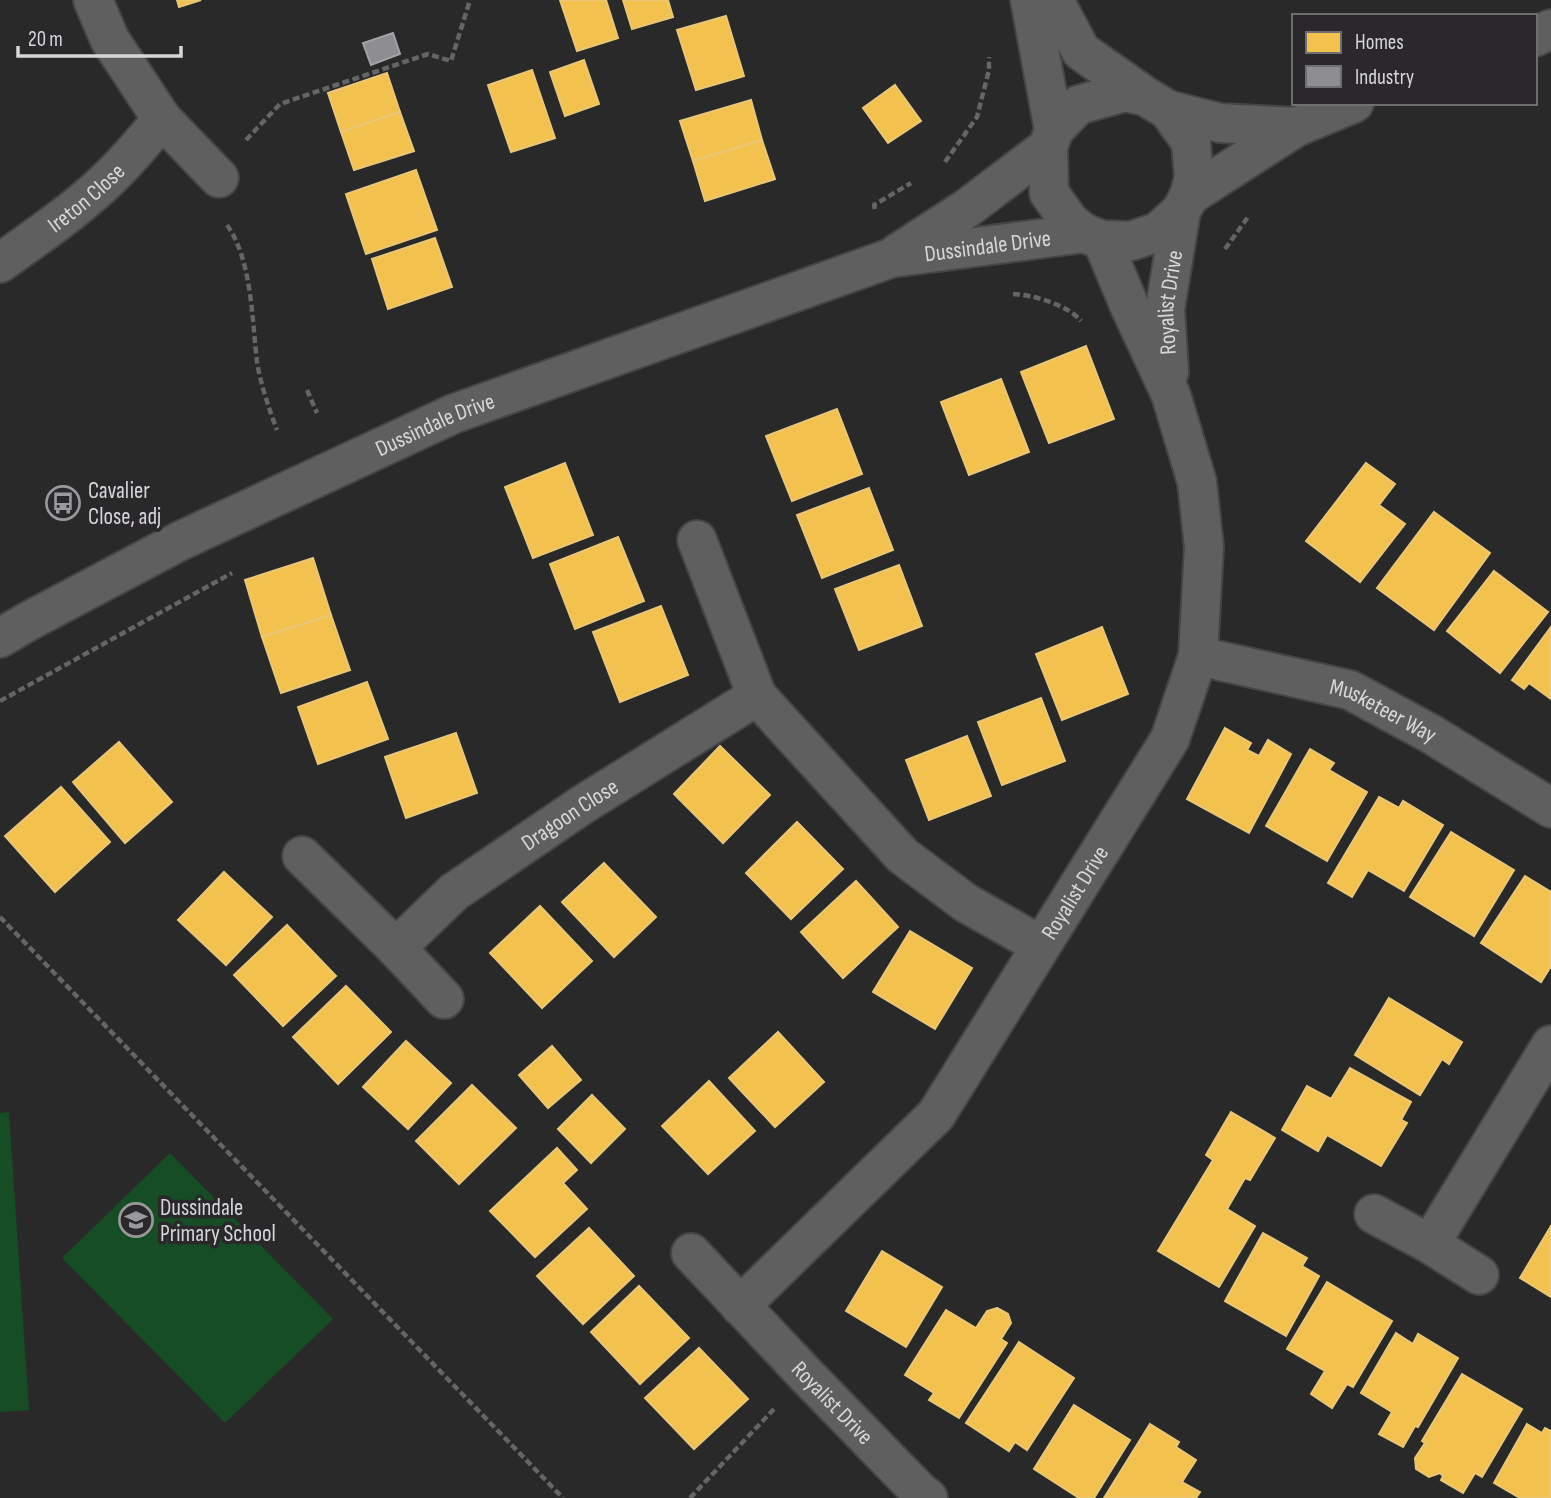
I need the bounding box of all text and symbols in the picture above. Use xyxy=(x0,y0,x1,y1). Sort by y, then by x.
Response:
scale bar xyxy=(18,14,180,58)
legend xyxy=(1292,14,1537,105)
text: 20 m xyxy=(28,27,63,52)
text: Homes xyxy=(1355,30,1404,55)
text: Industry xyxy=(1355,65,1414,90)
street label: Ireton Close xyxy=(42,158,131,239)
street label: Dussindale Drive xyxy=(923,224,1053,269)
street label: Royalist Drive xyxy=(1152,248,1189,356)
street label: Dussindale Drive xyxy=(371,387,499,463)
place label: Cavalier Close, adj xyxy=(88,477,161,531)
bus stop icon: Cavalier Close, adj xyxy=(44,484,82,522)
street label: Musketeer Way xyxy=(1327,673,1441,749)
street label: Dragoon Close xyxy=(516,773,624,857)
street label: Royalist Drive xyxy=(1036,841,1115,945)
place label: Dussindale Primary School xyxy=(160,1194,276,1248)
school or university icon: Dussindale Primary School xyxy=(117,1201,155,1239)
street label: Royalist Drive xyxy=(785,1356,879,1451)

